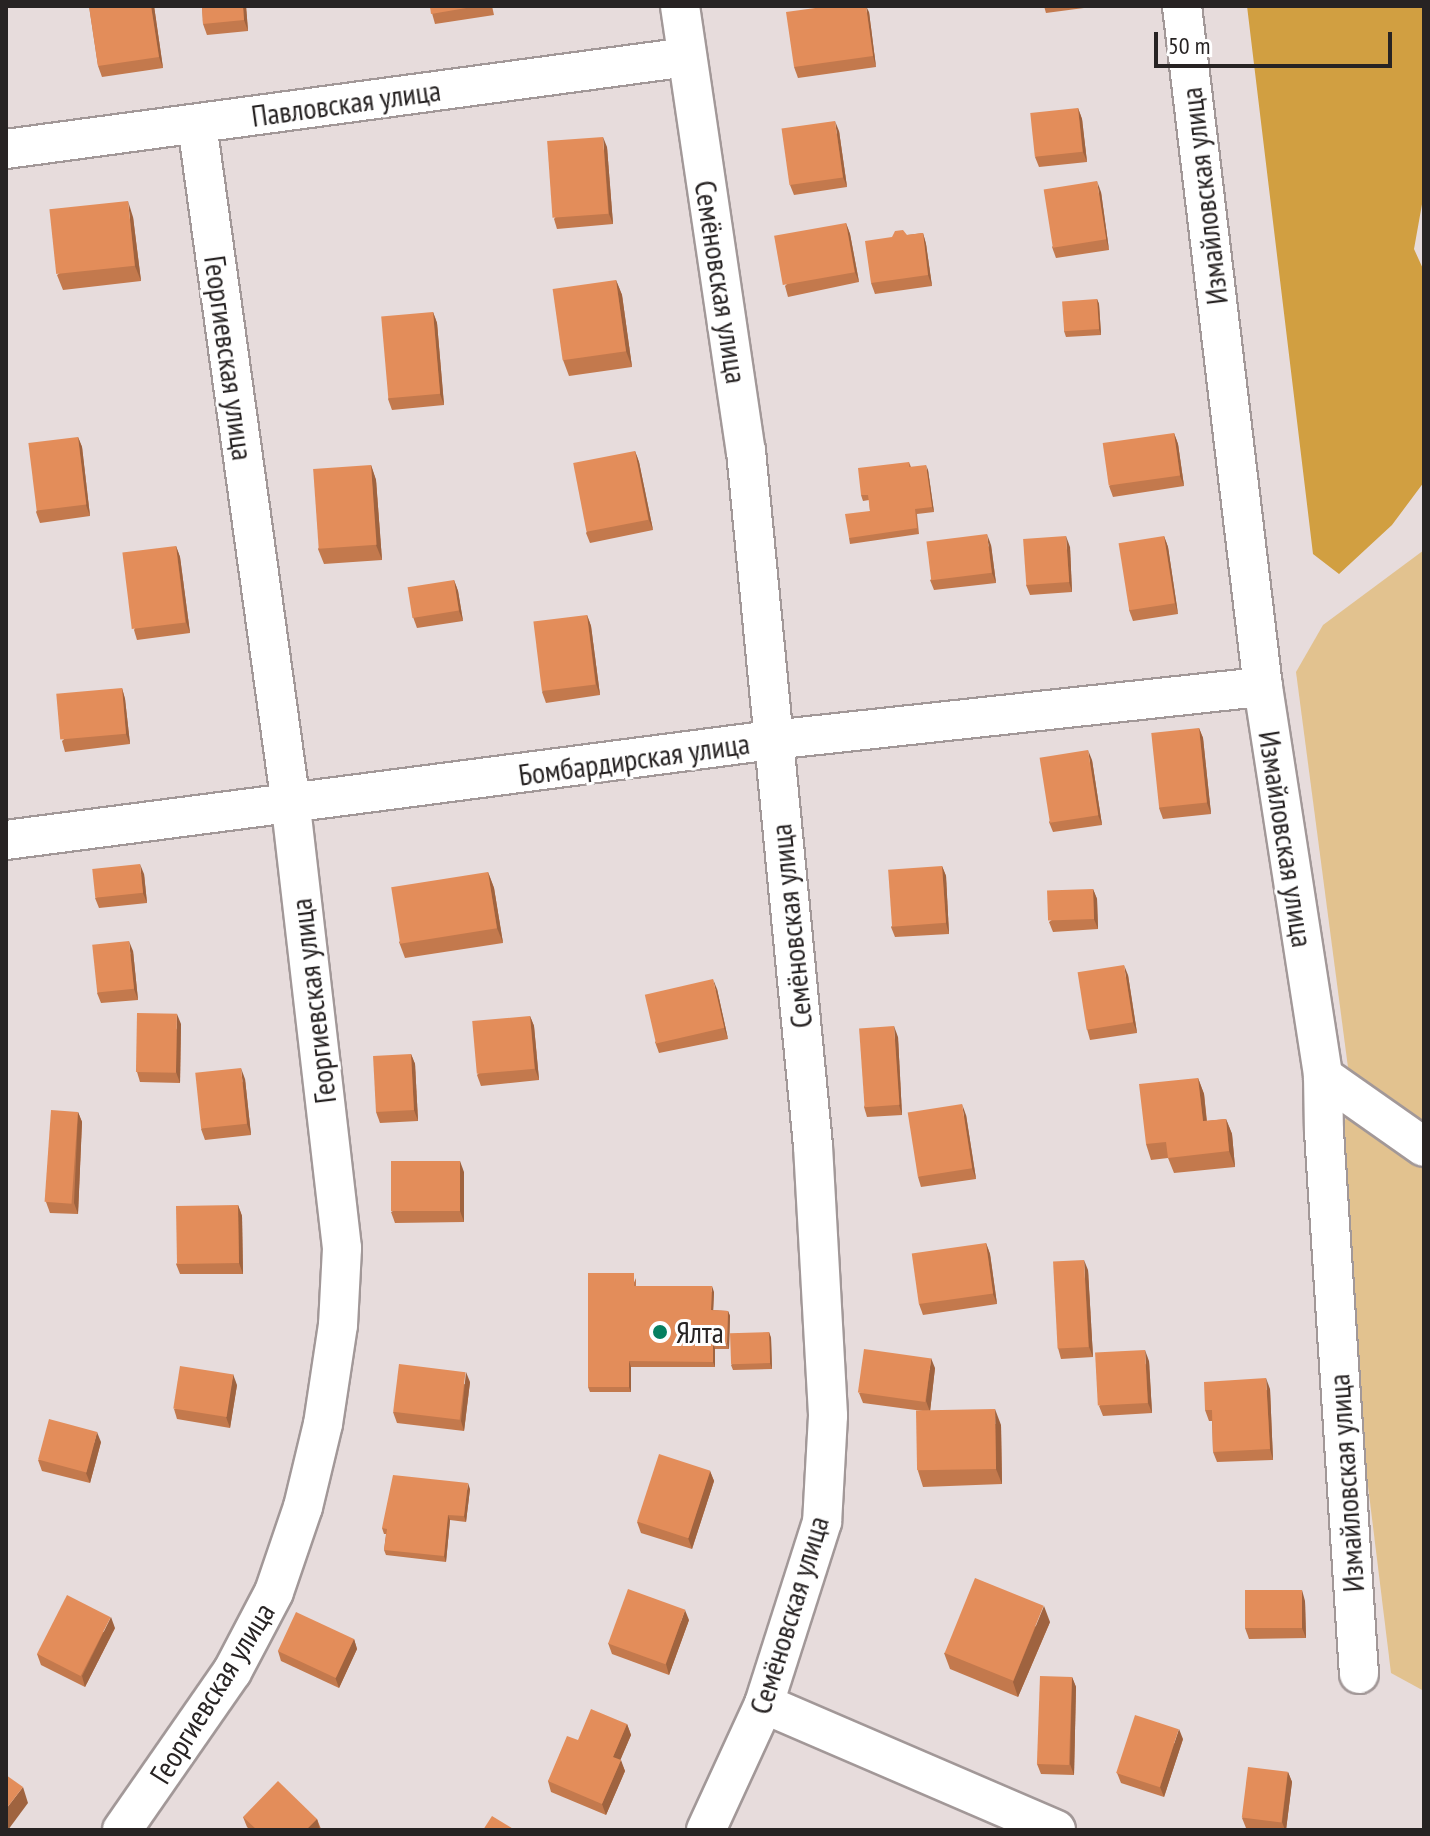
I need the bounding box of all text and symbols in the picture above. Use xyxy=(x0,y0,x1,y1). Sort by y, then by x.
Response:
scale bar xyxy=(1158,16,1396,66)
text: 50 m xyxy=(1168,30,1210,61)
street label: Павловская улица xyxy=(249,72,443,134)
street label: Измайловская улица xyxy=(1173,85,1235,307)
street label: Семёновская улица xyxy=(687,178,755,386)
street label: Георгиевская улица xyxy=(197,253,261,463)
street label: Бомбардирская улица xyxy=(516,725,752,793)
street label: Измайловская улица xyxy=(1251,728,1321,950)
street label: Семёновская улица xyxy=(762,822,820,1030)
street label: Георгиевская улица xyxy=(283,896,343,1106)
place label: Ялта xyxy=(676,1314,724,1350)
marker: Ялта xyxy=(651,1323,669,1341)
street label: Измайловская улица xyxy=(1320,1373,1372,1593)
street label: Семёновская улица xyxy=(742,1512,836,1718)
street label: Георгиевская улица xyxy=(142,1596,282,1790)

